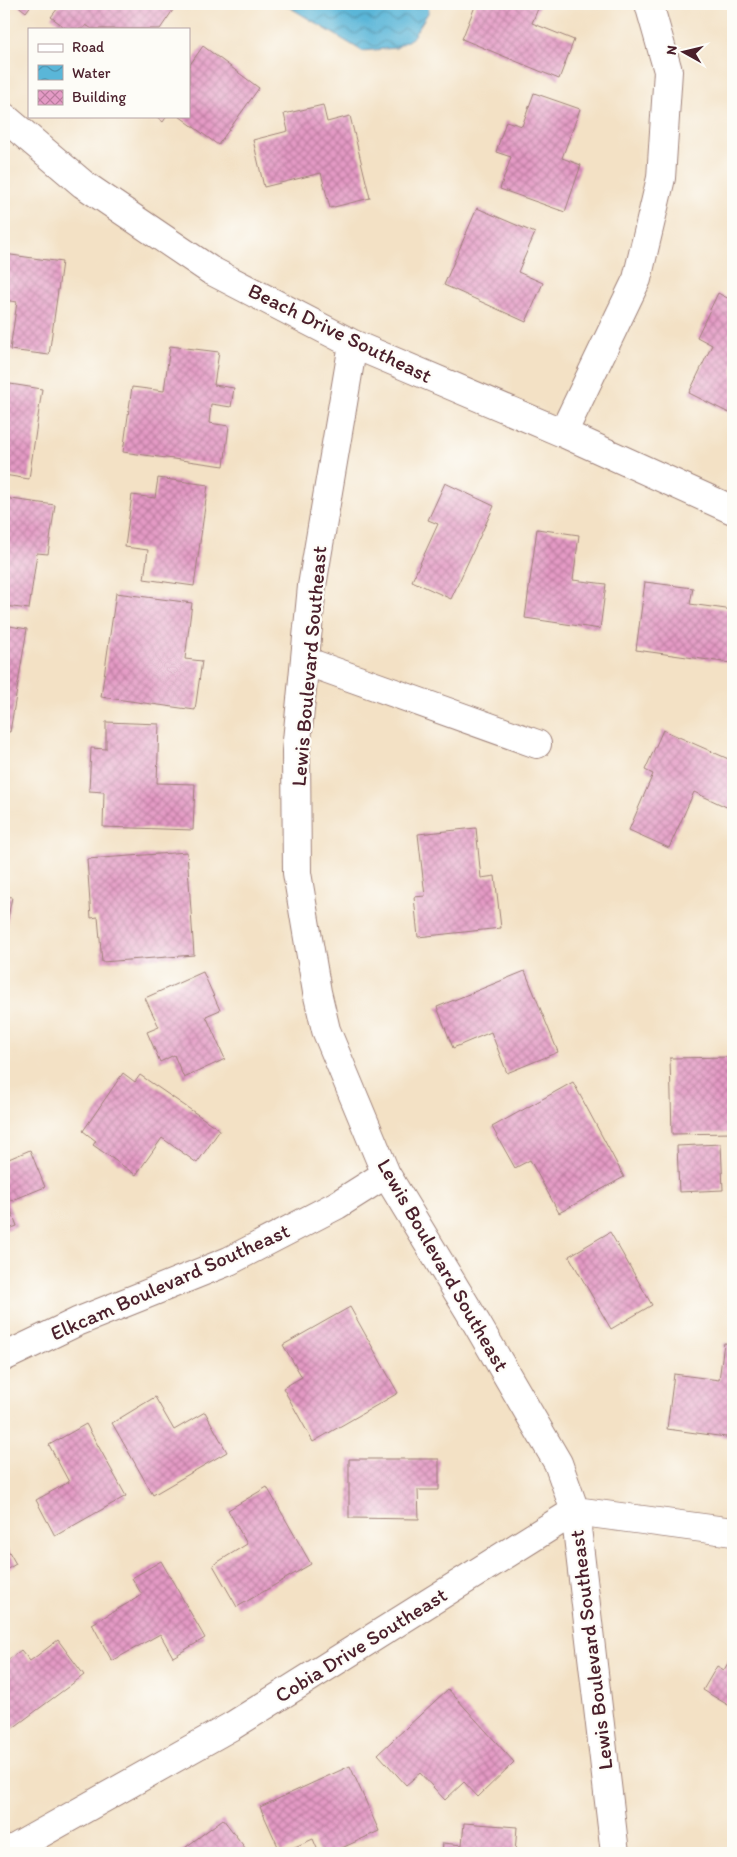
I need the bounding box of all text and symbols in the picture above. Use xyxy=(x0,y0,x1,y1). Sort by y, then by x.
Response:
legend xyxy=(28,28,190,118)
north arrow xyxy=(660,28,710,78)
text: Road xyxy=(72,38,105,56)
text: N xyxy=(663,44,681,56)
text: Water xyxy=(72,64,111,82)
text: Building xyxy=(72,88,126,106)
street label: Beach Drive Southeast xyxy=(244,277,436,388)
street label: Lewis Boulevard Southeast xyxy=(286,544,331,787)
street label: Lewis Boulevard Southeast xyxy=(372,1154,515,1376)
street label: Elkcam Boulevard Southeast xyxy=(46,1217,293,1346)
street label: Lewis Boulevard Southeast xyxy=(563,1529,618,1771)
street label: Cobia Drive Southeast xyxy=(270,1581,451,1708)

